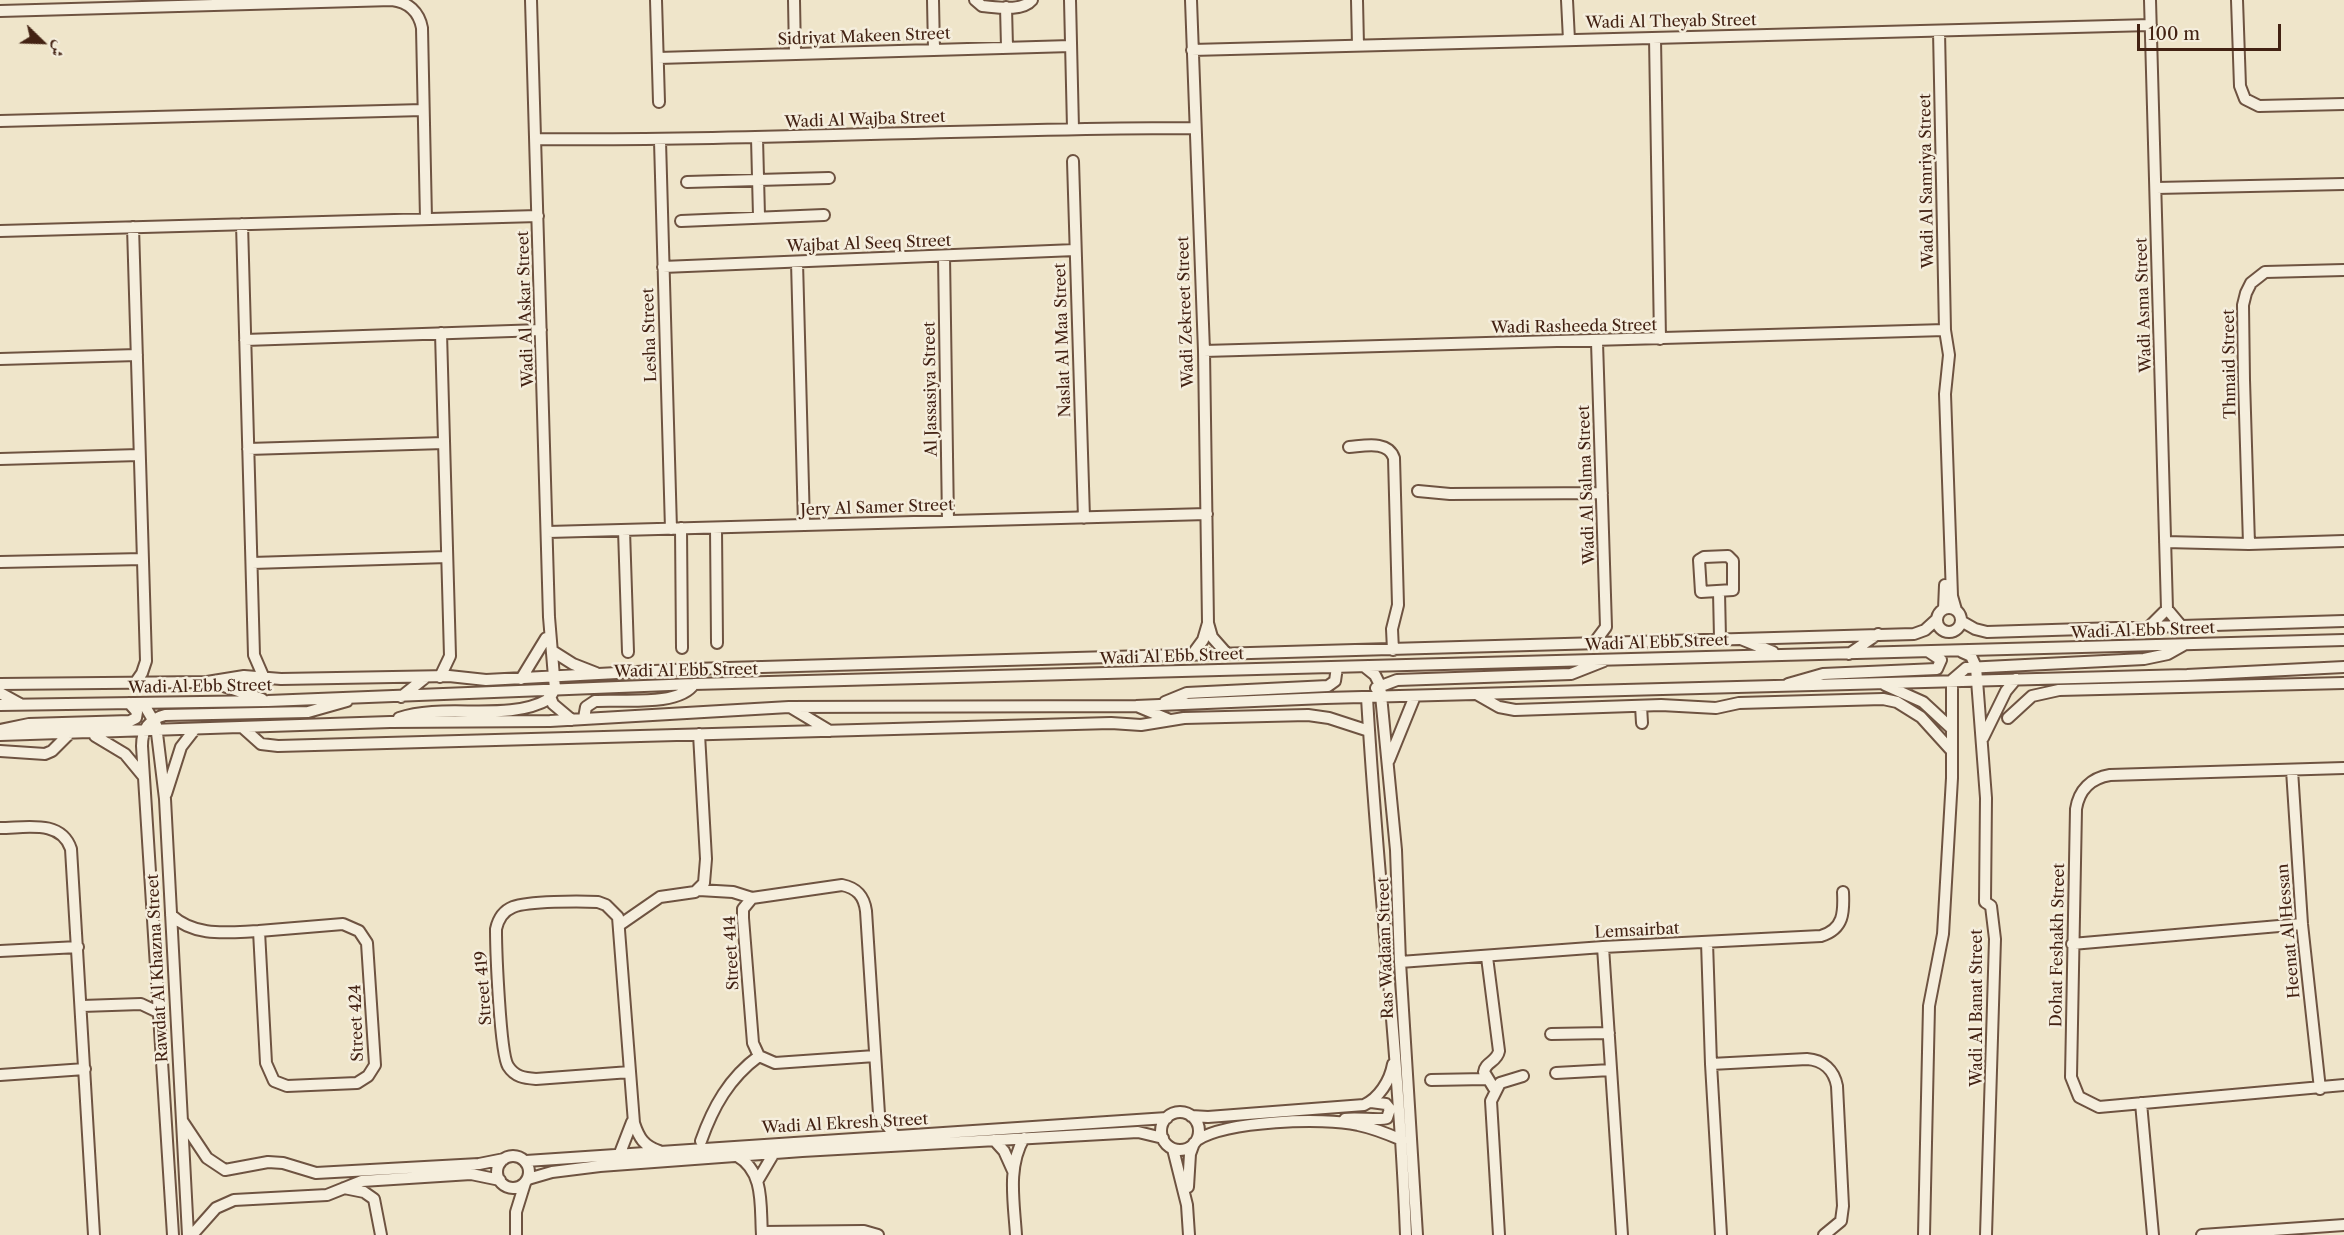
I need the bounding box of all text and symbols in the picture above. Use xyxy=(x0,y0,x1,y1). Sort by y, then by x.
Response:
street label: Wadi Al Theyab Street xyxy=(1585,11,1757,33)
north arrow xyxy=(12,12,72,72)
scale bar xyxy=(2140,12,2284,50)
text: 100 m xyxy=(2148,23,2200,45)
street label: Sidriyat Makeen Street xyxy=(777,24,951,50)
text: ش xyxy=(46,38,71,60)
street label: Wadi Al Samriya Street xyxy=(1916,93,1938,269)
street label: Wadi Al Wajba Street xyxy=(784,108,946,132)
street label: Wadi Al Askar Street xyxy=(514,230,538,388)
street label: Wajbat Al Seeq Street xyxy=(786,232,952,256)
street label: Wadi Zekreet Street xyxy=(1174,236,1198,388)
street label: Wadi Asma Street xyxy=(2132,237,2156,373)
street label: Naslat Al Maa Street xyxy=(1051,262,1075,418)
street label: Lesha Street xyxy=(639,287,661,383)
street label: Thmaid Street xyxy=(2219,309,2241,419)
street label: Wadi Rasheeda Street xyxy=(1491,316,1657,338)
street label: Al Jassasiya Street xyxy=(920,321,942,457)
street label: Wadi Al Salma Street xyxy=(1575,405,1599,565)
street label: Jery Al Samer Street xyxy=(800,496,954,520)
street label: Wadi Al Ebb Street xyxy=(2071,619,2215,643)
street label: Wadi Al Ebb Street xyxy=(1585,631,1729,655)
street label: Wadi Al Ebb Street xyxy=(1100,645,1244,669)
street label: Wadi Al Ebb Street xyxy=(614,660,758,682)
street label: Wadi Al Ebb Street xyxy=(128,676,272,698)
street label: Dohat Feshakh Street xyxy=(2047,863,2069,1027)
street label: Heenat Al Hessan xyxy=(2274,863,2304,999)
street label: Rawdat Al Khazna Street xyxy=(143,873,173,1063)
street label: Ras Wadaan Street xyxy=(1374,877,1398,1019)
street label: Street 414 xyxy=(720,915,744,991)
street label: Lemsairbat xyxy=(1594,919,1680,943)
street label: Wadi Al Banat Street xyxy=(1967,929,1987,1087)
street label: Street 419 xyxy=(472,950,496,1026)
street label: Street 424 xyxy=(346,984,368,1062)
street label: Wadi Al Ekresh Street xyxy=(761,1110,929,1138)

